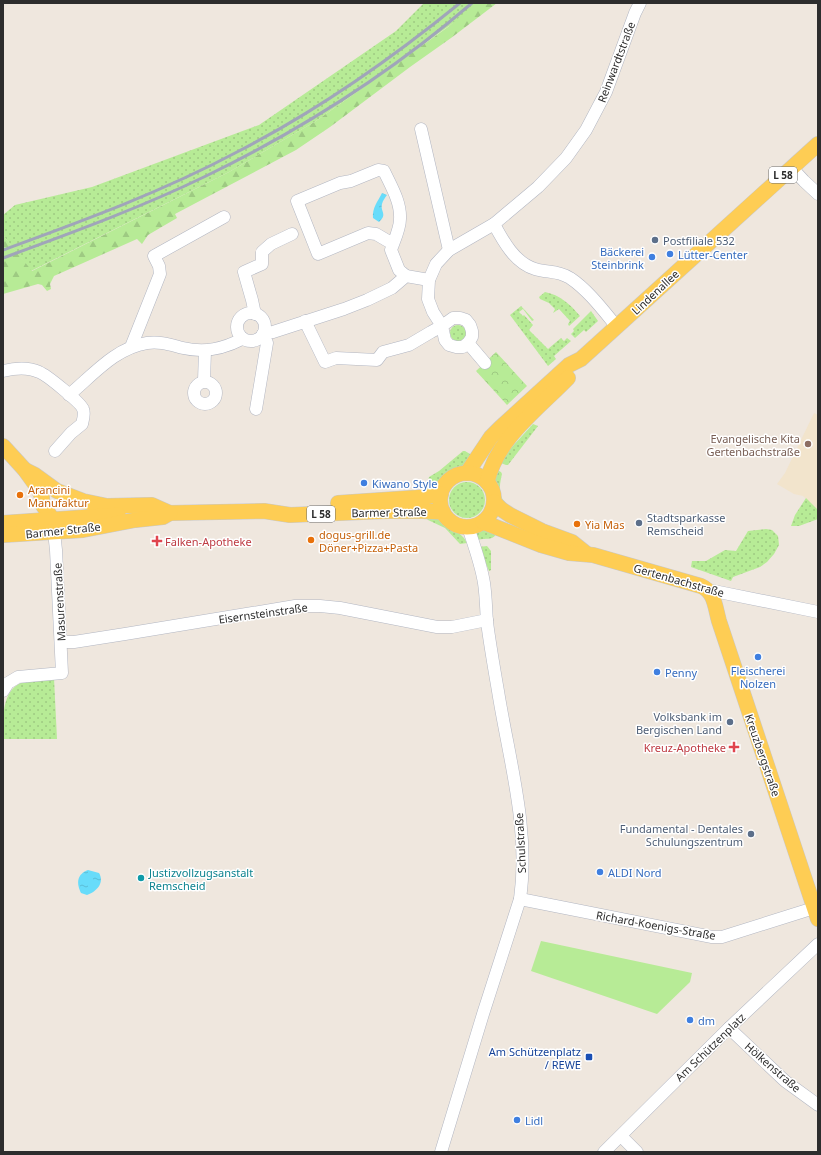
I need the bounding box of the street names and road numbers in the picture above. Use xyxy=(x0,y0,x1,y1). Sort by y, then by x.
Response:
street label: Reinwardtstraße xyxy=(594,19,638,105)
road number: L 58 xyxy=(769,167,797,183)
street label: Lindenallee xyxy=(628,266,682,318)
street label: Barmer Straße xyxy=(351,504,427,520)
road number: L 58 xyxy=(307,506,335,522)
street label: Barmer Straße xyxy=(25,519,101,541)
street label: Gertenbachstraße xyxy=(632,560,726,600)
street label: Masurenstraße xyxy=(49,562,69,642)
street label: Eisernsteinstraße xyxy=(218,599,308,627)
street label: Kreuzbergstraße xyxy=(742,712,784,798)
street label: Schulstraße xyxy=(511,812,529,874)
street label: Richard-Koenigs-Straße xyxy=(595,907,717,943)
street label: Am Schützenplatz xyxy=(672,1010,748,1084)
street label: Hölkenstraße xyxy=(742,1039,804,1095)

